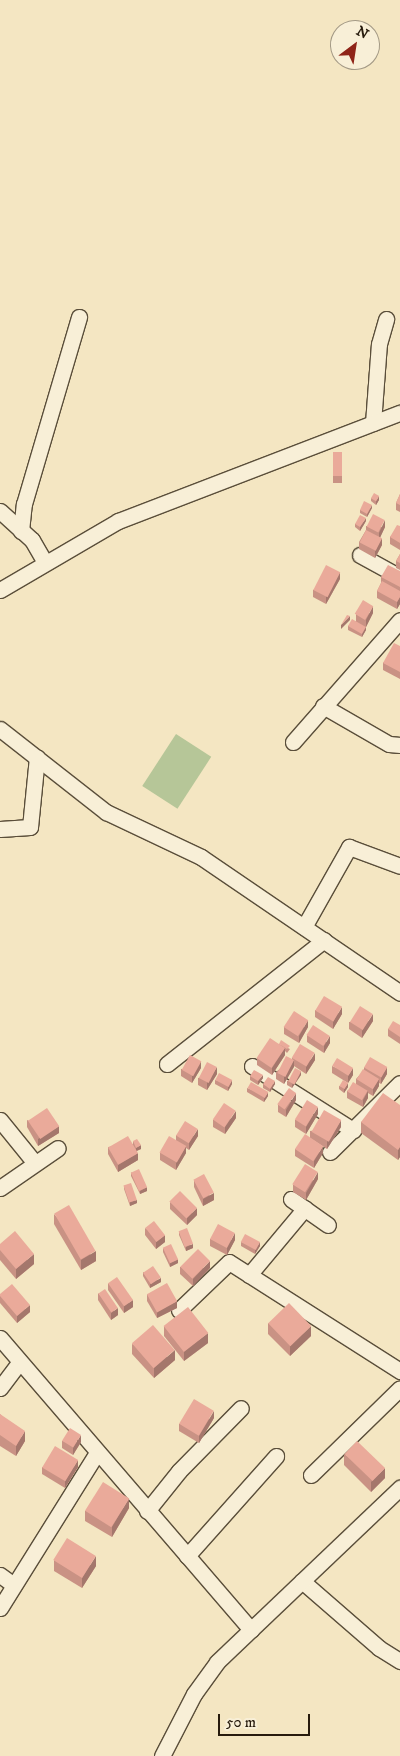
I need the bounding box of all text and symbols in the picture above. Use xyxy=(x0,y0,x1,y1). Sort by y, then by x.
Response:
north arrow xyxy=(330,20,380,70)
text: N xyxy=(353,22,372,44)
scale bar xyxy=(220,1704,312,1736)
text: 50 m xyxy=(226,1713,256,1732)

